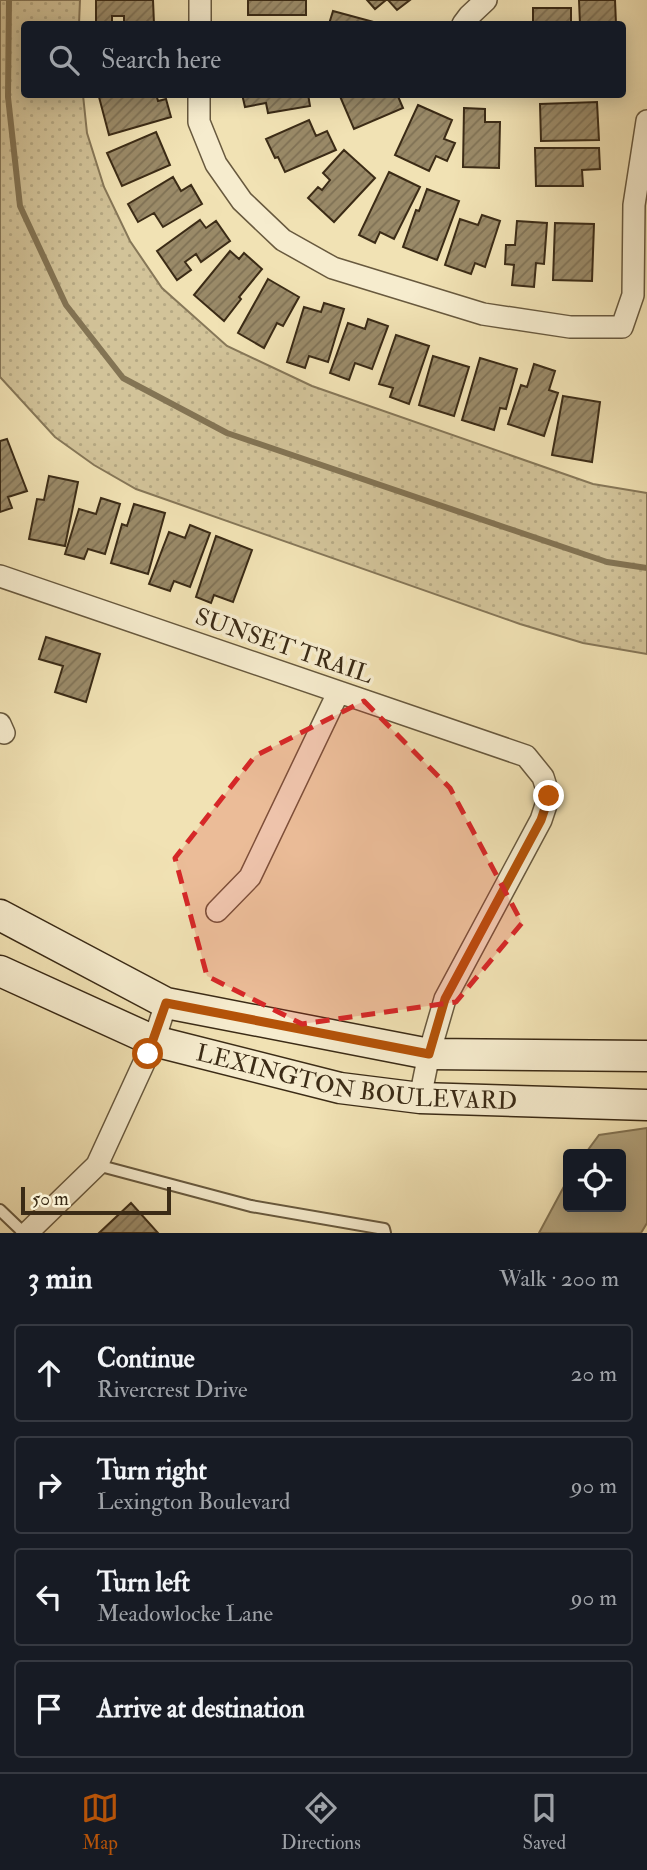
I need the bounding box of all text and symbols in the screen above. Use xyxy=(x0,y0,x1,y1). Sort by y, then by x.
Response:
search box xyxy=(21,21,626,98)
icon: search xyxy=(45,41,83,79)
text: Search here xyxy=(101,44,221,76)
street label: SUNSET TRAIL xyxy=(191,601,377,691)
route end xyxy=(533,780,564,811)
street label: LEXINGTON BOULEVARD xyxy=(193,1037,517,1116)
route start xyxy=(132,1038,163,1069)
map controls xyxy=(563,1149,626,1212)
button: locate xyxy=(563,1149,626,1212)
scale bar xyxy=(21,1184,172,1216)
text: 50 m xyxy=(32,1187,69,1211)
text: 3 min xyxy=(28,1260,93,1297)
text: Walk · 200 m xyxy=(499,1264,619,1293)
text: Continue xyxy=(97,1343,195,1375)
icon: ahead xyxy=(30,1354,68,1392)
text: 20 m xyxy=(571,1359,617,1388)
text: Rivercrest Drive xyxy=(97,1375,248,1404)
text: Turn right xyxy=(97,1455,207,1487)
icon: right xyxy=(30,1466,68,1504)
text: 90 m xyxy=(571,1471,617,1500)
text: Lexington Boulevard xyxy=(97,1487,290,1516)
text: Turn left xyxy=(97,1567,190,1599)
icon: left xyxy=(30,1578,68,1616)
text: 90 m xyxy=(571,1583,617,1612)
text: Meadowlocke Lane xyxy=(97,1599,273,1628)
icon: arrive xyxy=(30,1690,68,1728)
text: Arrive at destination xyxy=(97,1693,305,1725)
tab: Map xyxy=(81,1789,119,1855)
tab: Directions xyxy=(281,1789,361,1855)
tab: Saved xyxy=(523,1789,566,1855)

